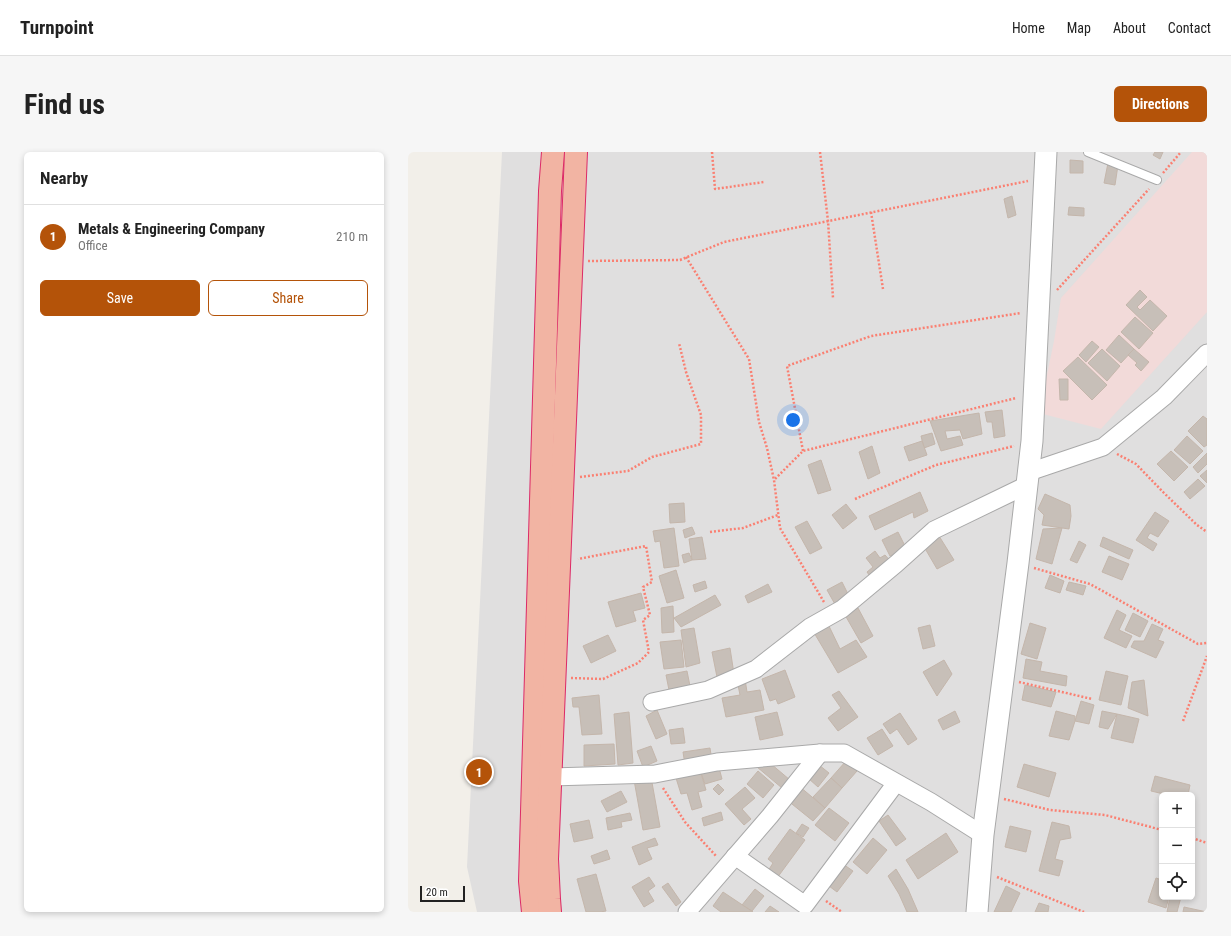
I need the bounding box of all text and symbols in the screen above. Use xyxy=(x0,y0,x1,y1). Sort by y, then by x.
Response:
text: Turnpoint xyxy=(20,16,94,39)
text: Home xyxy=(1012,20,1045,36)
text: Map xyxy=(1067,20,1091,36)
text: About xyxy=(1113,20,1146,36)
text: Contact xyxy=(1168,20,1211,36)
button: Directions xyxy=(1114,86,1207,122)
text: Find us xyxy=(24,88,105,121)
text: Nearby xyxy=(40,168,88,188)
text: Metals & Engineering Company xyxy=(78,220,265,238)
text: 1 xyxy=(50,229,56,244)
text: 210 m xyxy=(336,229,368,244)
text: Office xyxy=(78,238,108,253)
button: Save xyxy=(40,280,200,316)
button: Share xyxy=(208,280,368,316)
your location xyxy=(783,410,803,430)
pin: 1 xyxy=(466,757,492,787)
map controls xyxy=(1159,792,1195,900)
button: + xyxy=(1159,792,1195,828)
button: − xyxy=(1159,828,1195,864)
button: locate xyxy=(1159,864,1195,900)
scale bar xyxy=(420,884,465,903)
text: 20 m xyxy=(426,886,448,899)

